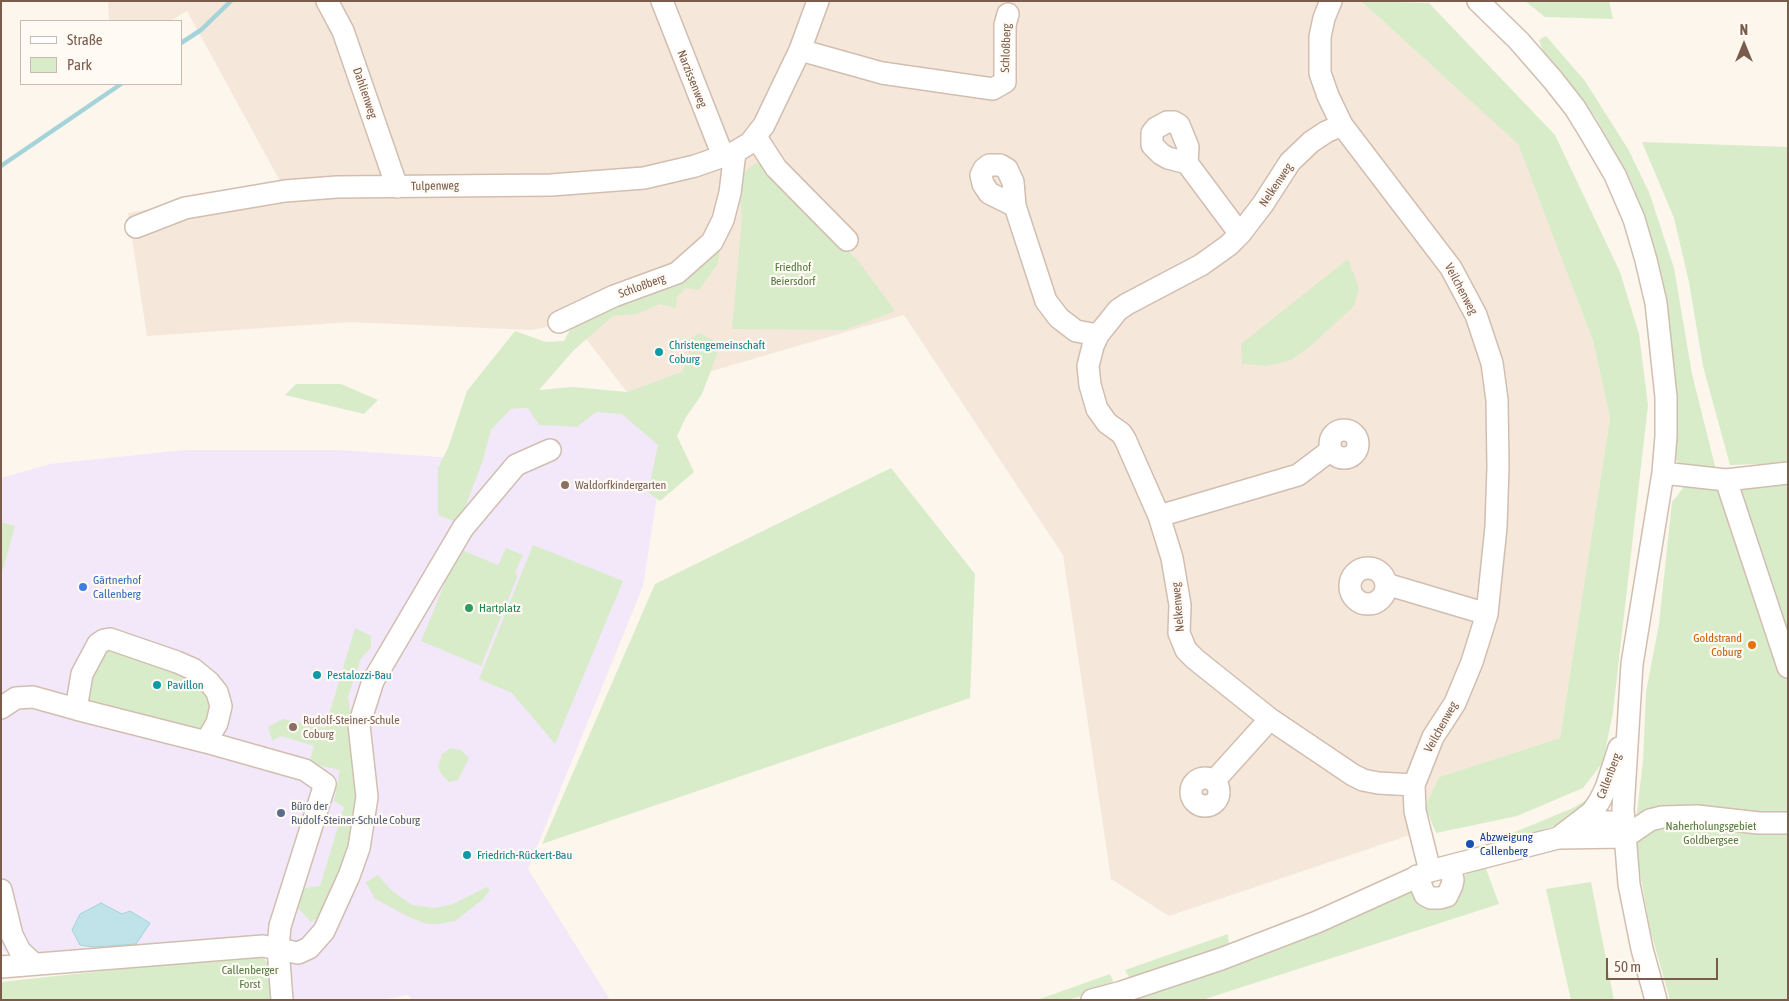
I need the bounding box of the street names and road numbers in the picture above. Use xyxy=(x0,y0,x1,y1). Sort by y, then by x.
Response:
street label: Schloßberg xyxy=(998,23,1014,73)
street label: Narzissenweg xyxy=(674,48,710,110)
street label: Dahlienweg xyxy=(350,66,380,120)
street label: Nelkenweg xyxy=(1256,160,1296,210)
street label: Tulpenweg xyxy=(411,178,459,194)
street label: Veilchenweg xyxy=(1442,261,1480,317)
street label: Schloßberg xyxy=(616,271,668,301)
street label: Nelkenweg xyxy=(1169,582,1187,632)
street label: Veilchenweg xyxy=(1421,699,1461,755)
street label: Callenberg xyxy=(1594,751,1624,801)

